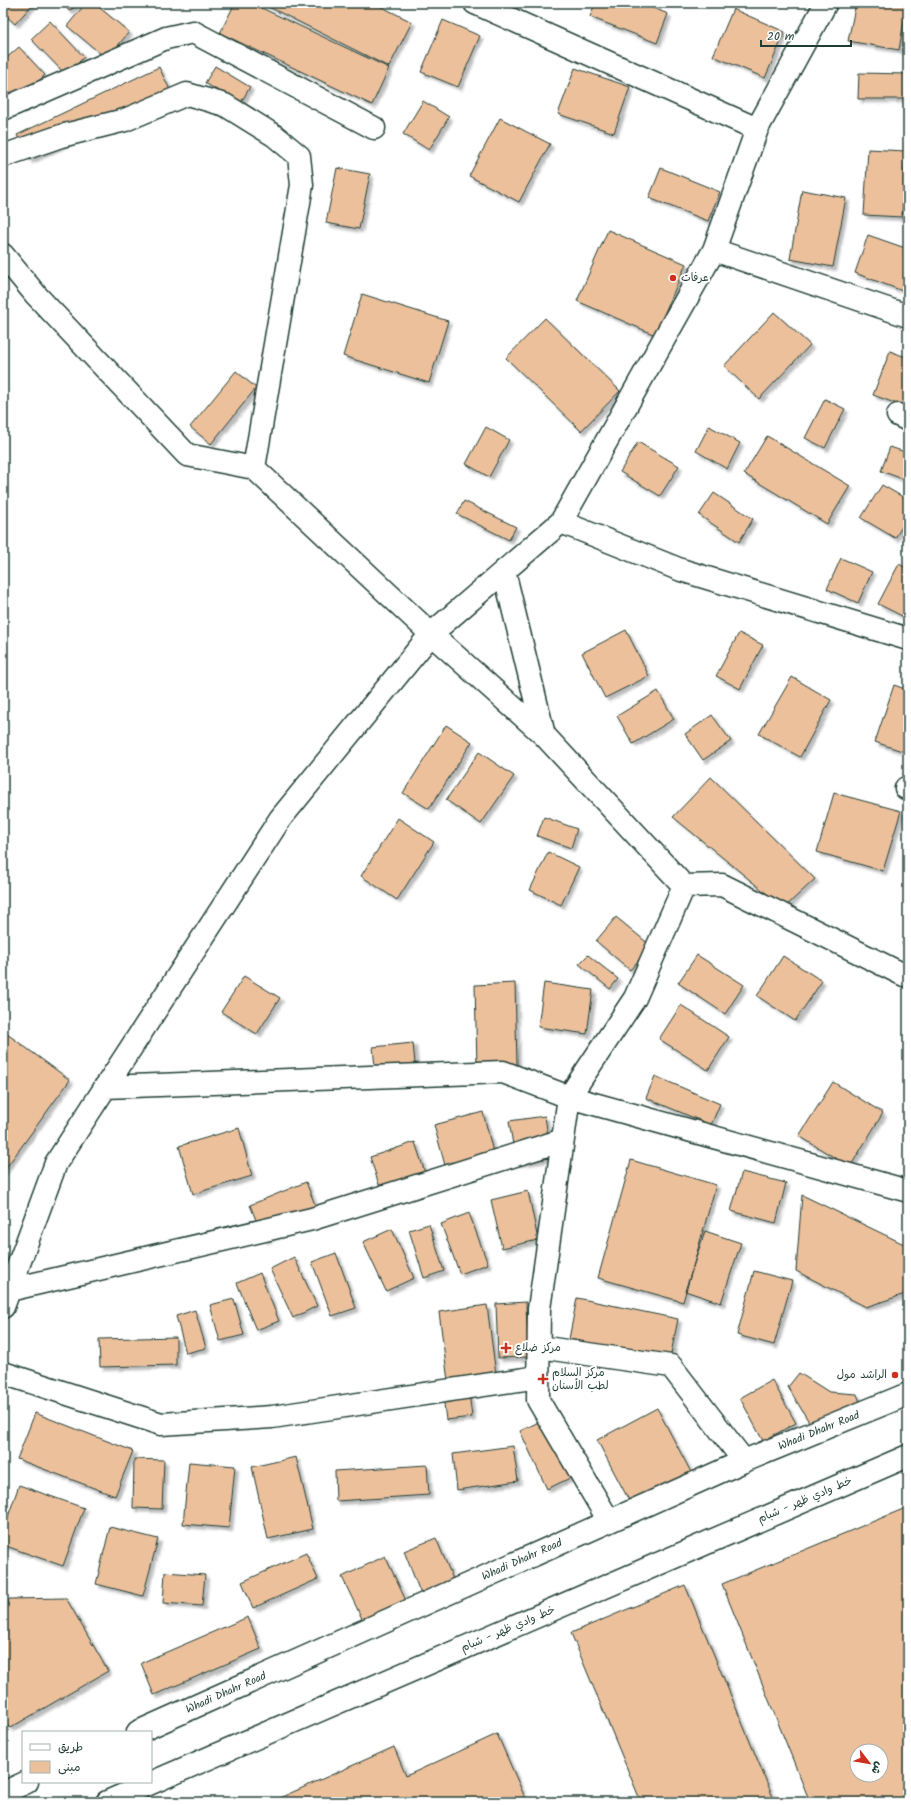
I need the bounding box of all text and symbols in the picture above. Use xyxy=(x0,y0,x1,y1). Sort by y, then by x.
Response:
scale bar xyxy=(761,22,851,48)
text: 20 m xyxy=(767,27,795,46)
place label: عرفات xyxy=(681,269,709,287)
marker: عرفات xyxy=(668,273,678,283)
place label: مركز ضلاع xyxy=(515,1339,561,1357)
marker: مركز ضلاع xyxy=(500,1342,512,1354)
place label: مركز السلام لطب الأسنان xyxy=(552,1364,609,1395)
place label: الراشد مول xyxy=(837,1366,887,1384)
marker: الراشد مول xyxy=(890,1370,900,1380)
marker: مركز السلام لطب الأسنان xyxy=(537,1373,549,1385)
street label: Whadi Dhahr Road xyxy=(776,1406,863,1456)
street label: خط وادي ظهر - شبام xyxy=(755,1472,855,1528)
street label: Whadi Dhahr Road xyxy=(479,1534,566,1586)
street label: خط وادي ظهر - شبام xyxy=(458,1601,558,1657)
street label: Whadi Dhahr Road xyxy=(183,1667,270,1719)
legend xyxy=(22,1731,152,1783)
text: طريق xyxy=(58,1738,83,1757)
north arrow xyxy=(849,1743,889,1783)
text: مبنى xyxy=(58,1758,81,1777)
text: ش xyxy=(866,1758,888,1777)

